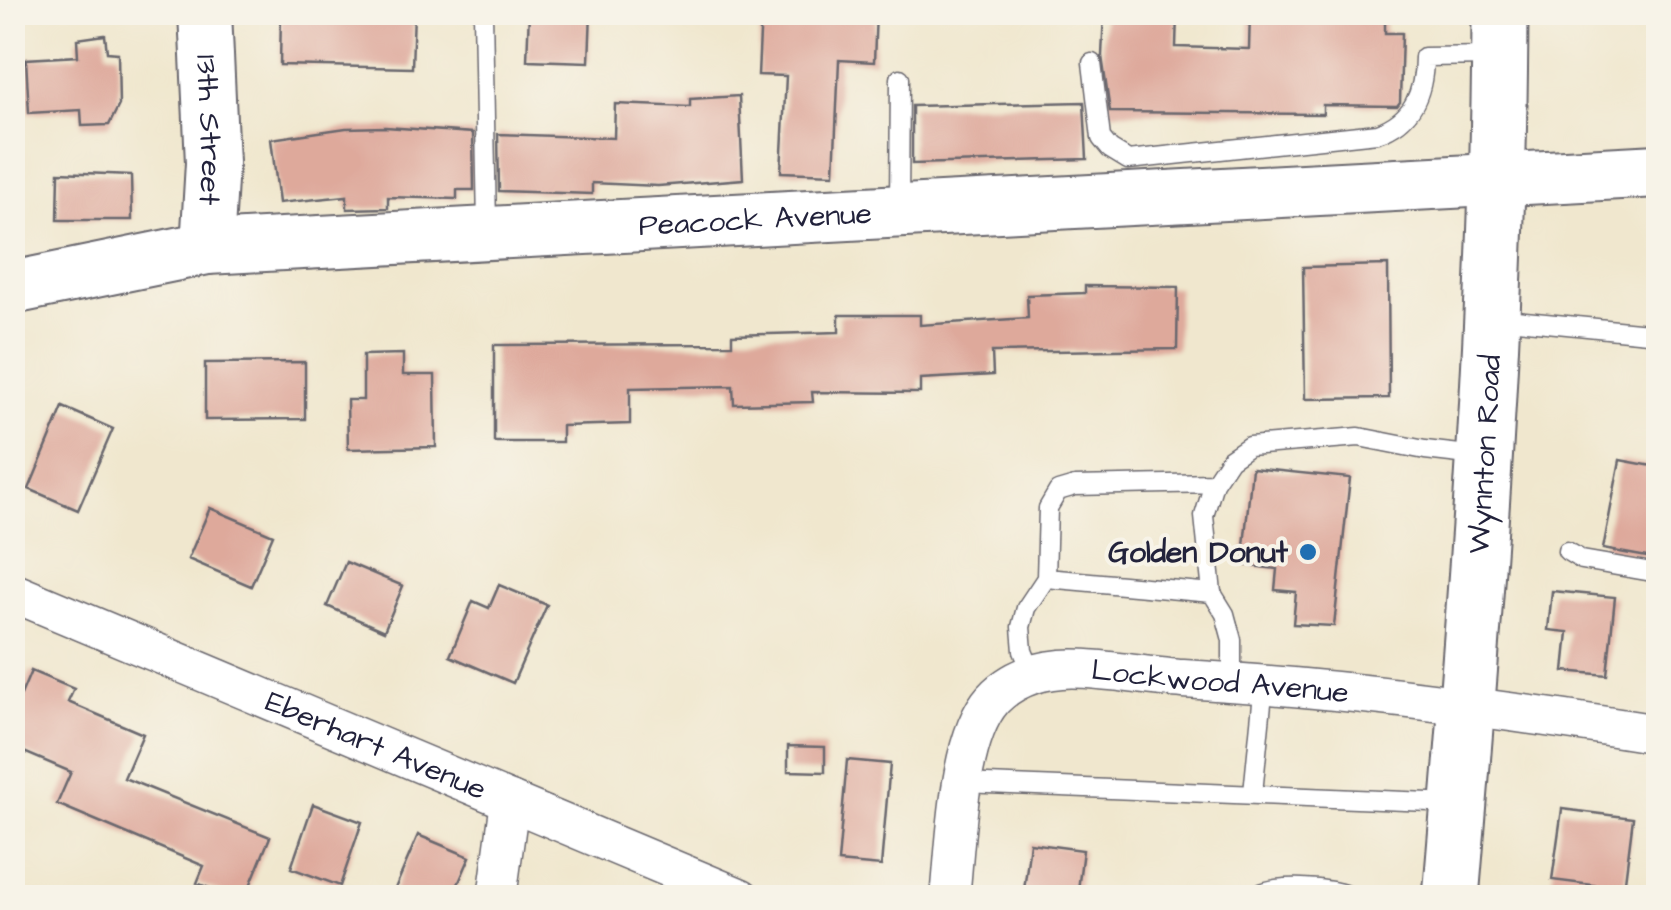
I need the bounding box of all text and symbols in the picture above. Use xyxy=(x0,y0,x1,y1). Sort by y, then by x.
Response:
street label: 13th Street xyxy=(185,54,232,206)
street label: Peacock Avenue xyxy=(638,193,873,247)
street label: Wynnton Road xyxy=(1458,354,1512,555)
place label: Golden Donut xyxy=(1108,532,1289,574)
marker: Golden Donut xyxy=(1297,541,1319,563)
street label: Lockwood Avenue xyxy=(1090,649,1351,714)
street label: Eberhart Avenue xyxy=(259,681,493,811)

